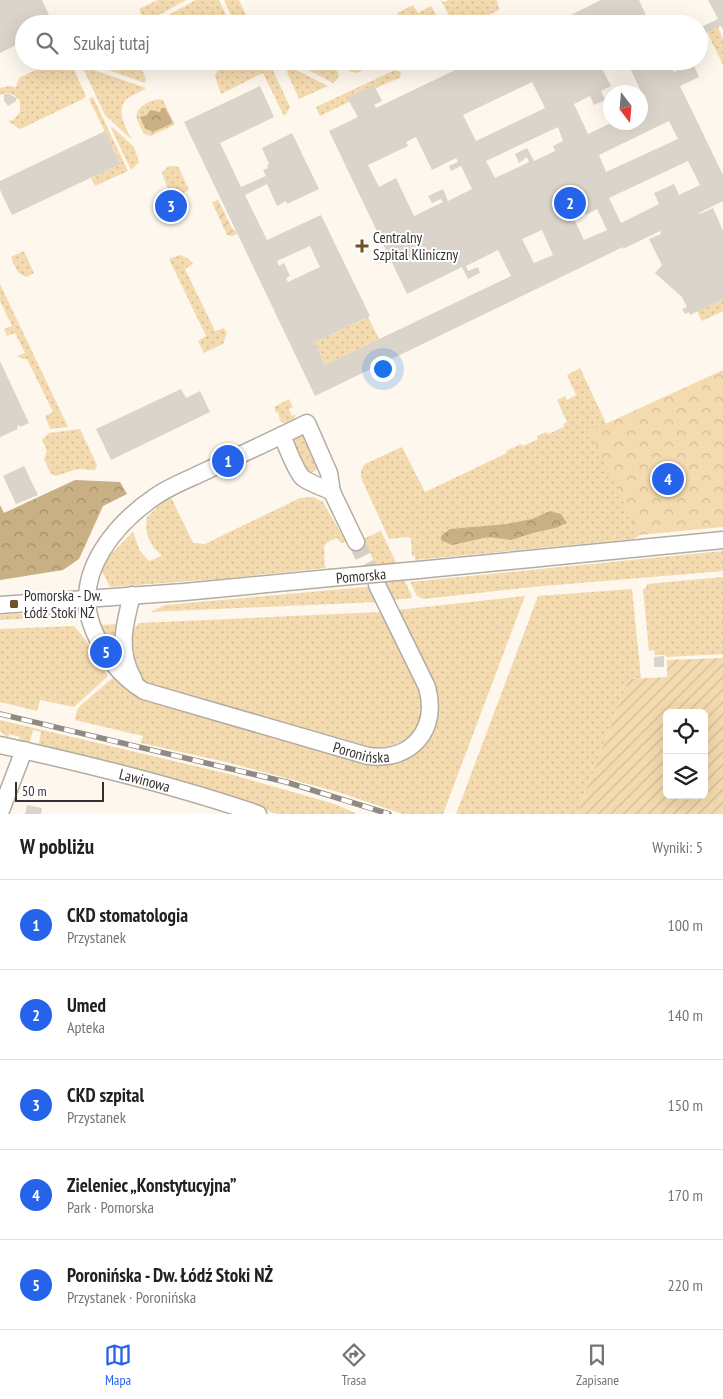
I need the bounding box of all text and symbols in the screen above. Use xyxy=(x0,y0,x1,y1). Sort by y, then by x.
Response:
search box xyxy=(15,15,708,70)
icon: search xyxy=(33,29,61,57)
text: Szukaj tutaj xyxy=(73,31,150,55)
north arrow xyxy=(603,85,648,130)
pin: 2 xyxy=(554,184,586,222)
pin: 3 xyxy=(155,187,187,225)
place label: Centralny Szpital Kliniczny xyxy=(373,228,459,264)
marker: Centralny Szpital Kliniczny xyxy=(355,239,369,253)
your location xyxy=(370,356,396,382)
pin: 1 xyxy=(212,442,244,480)
pin: 4 xyxy=(652,460,684,498)
street label: Pomorska xyxy=(335,563,387,587)
place label: Pomorska - Dw. Łódź Stoki NŻ xyxy=(24,586,103,622)
marker: Pomorska - Dw. Łódź Stoki NŻ xyxy=(8,598,20,610)
pin: 5 xyxy=(90,633,122,671)
map controls xyxy=(663,709,708,799)
button: locate xyxy=(663,709,708,754)
street label: Poronińska xyxy=(331,737,390,766)
button: layers xyxy=(663,754,708,799)
street label: Lawinowa xyxy=(117,764,173,796)
scale bar xyxy=(15,779,104,802)
text: 50 m xyxy=(22,782,47,800)
text: W pobliżu xyxy=(20,833,94,860)
text: Wyniki: 5 xyxy=(652,837,703,857)
text: CKD stomatologia xyxy=(67,903,188,927)
text: 1 xyxy=(32,915,40,935)
text: 100 m xyxy=(668,915,703,935)
text: Przystanek xyxy=(67,927,126,947)
text: Umed xyxy=(67,993,106,1017)
text: 2 xyxy=(32,1005,40,1025)
text: 140 m xyxy=(668,1005,703,1025)
text: Apteka xyxy=(67,1017,105,1037)
text: CKD szpital xyxy=(67,1083,144,1107)
text: 3 xyxy=(32,1095,40,1115)
text: 150 m xyxy=(668,1095,703,1115)
text: Przystanek xyxy=(67,1107,126,1127)
text: Zieleniec „Konstytucyjna” xyxy=(67,1173,236,1197)
text: 4 xyxy=(32,1185,40,1205)
text: 170 m xyxy=(668,1185,703,1205)
text: Park · Pomorska xyxy=(67,1197,154,1217)
text: Poronińska - Dw. Łódź Stoki NŻ xyxy=(67,1263,273,1287)
text: 5 xyxy=(32,1275,40,1295)
text: 220 m xyxy=(668,1275,703,1295)
text: Przystanek · Poronińska xyxy=(67,1287,196,1307)
tab: Mapa xyxy=(104,1341,132,1389)
tab: Trasa xyxy=(340,1341,368,1389)
tab: Zapisane xyxy=(576,1341,619,1389)

